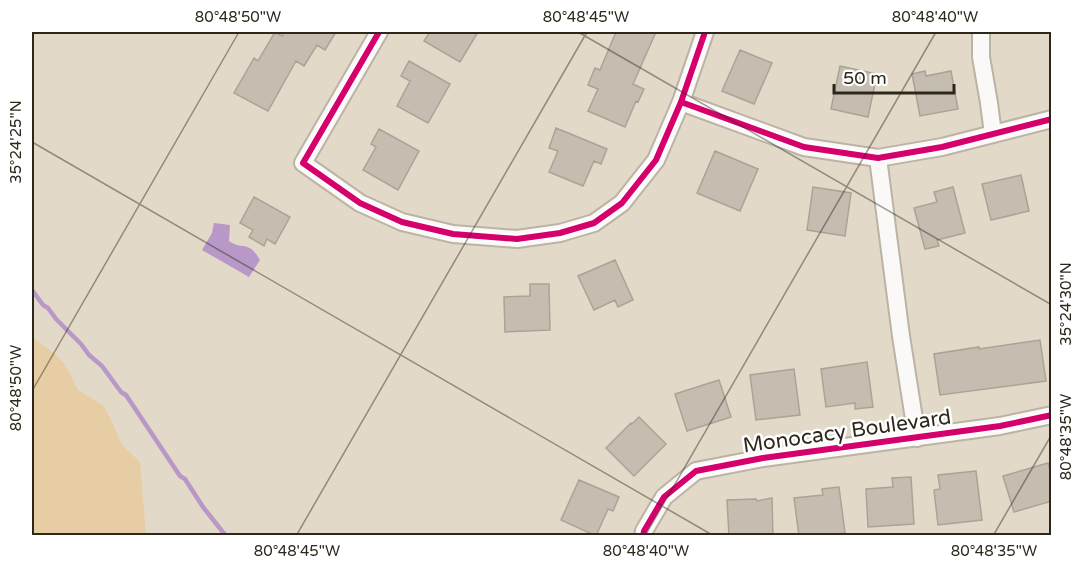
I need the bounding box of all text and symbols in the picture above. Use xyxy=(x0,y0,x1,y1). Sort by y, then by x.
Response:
text: 80°48'50"W xyxy=(195,8,281,26)
text: 80°48'45"W xyxy=(543,8,629,26)
text: 80°48'40"W xyxy=(892,8,978,26)
scale bar xyxy=(834,57,954,95)
text: 50 m xyxy=(843,67,887,89)
text: 35°24'25"N xyxy=(7,100,25,184)
text: 35°24'30"N xyxy=(1057,262,1075,346)
text: 80°48'50"W xyxy=(7,345,25,431)
text: 80°48'35"W xyxy=(1057,394,1075,480)
street label: Monocacy Boulevard xyxy=(741,405,953,458)
text: 80°48'45"W xyxy=(254,542,340,560)
text: 80°48'40"W xyxy=(603,542,689,560)
text: 80°48'35"W xyxy=(951,542,1037,560)

